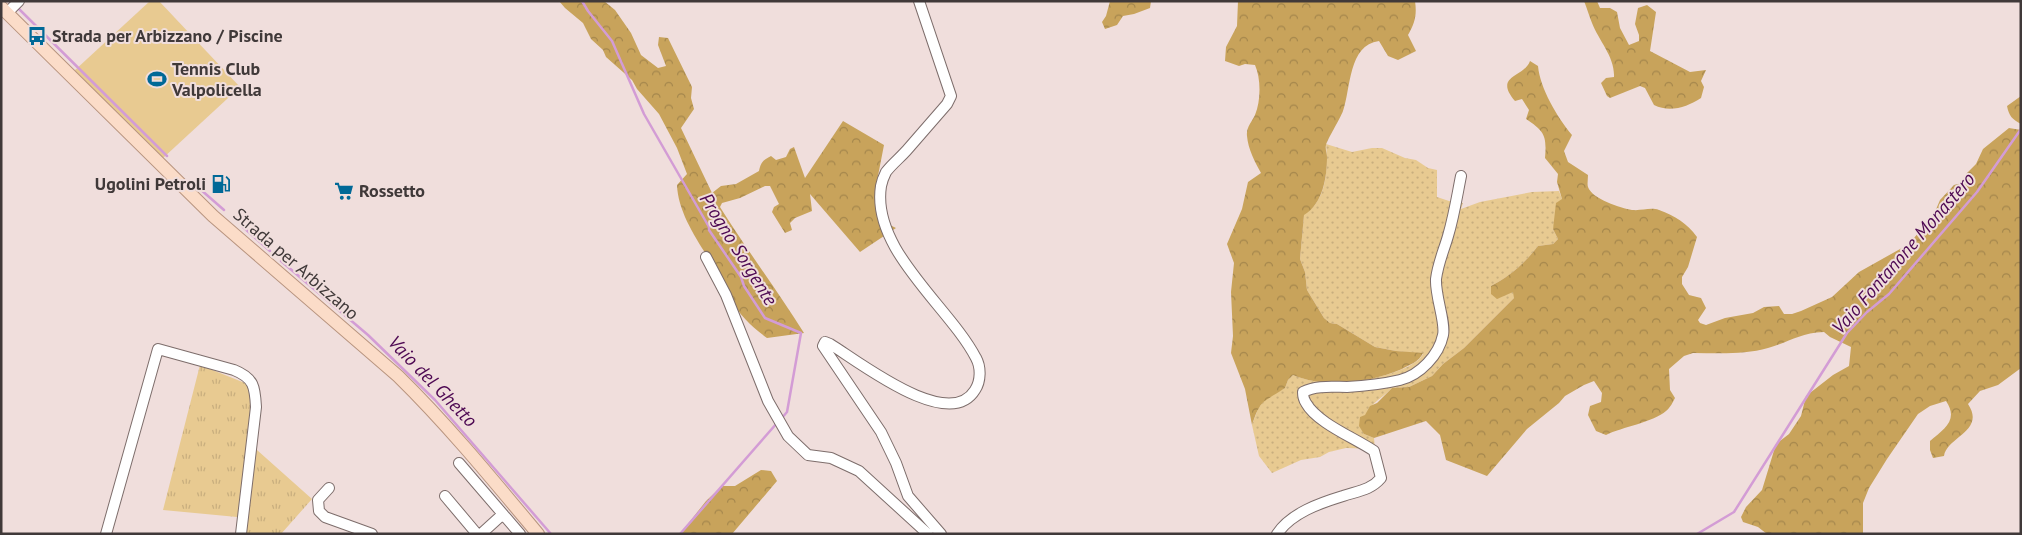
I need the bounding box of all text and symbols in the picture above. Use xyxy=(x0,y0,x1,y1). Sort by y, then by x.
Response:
place label: Strada per Arbizzano / Piscine xyxy=(52,24,283,47)
bus stop icon: Strada per Arbizzano / Piscine xyxy=(26,25,48,47)
place label: Tennis Club Valpolicella xyxy=(171,57,262,101)
sports icon: Tennis Club Valpolicella xyxy=(146,68,168,90)
water label: Vaio Fontanone Monastero xyxy=(1826,167,1980,339)
place label: Ugolini Petroli xyxy=(95,172,206,195)
fuel station icon: Ugolini Petroli xyxy=(210,173,232,195)
place label: Rossetto xyxy=(359,179,425,202)
supermarket icon: Rossetto xyxy=(333,180,355,202)
water label: Progno Sorgente xyxy=(695,188,783,310)
street label: Strada per Arbizzano xyxy=(229,203,364,324)
water label: Vaio del Ghetto xyxy=(383,330,483,432)

